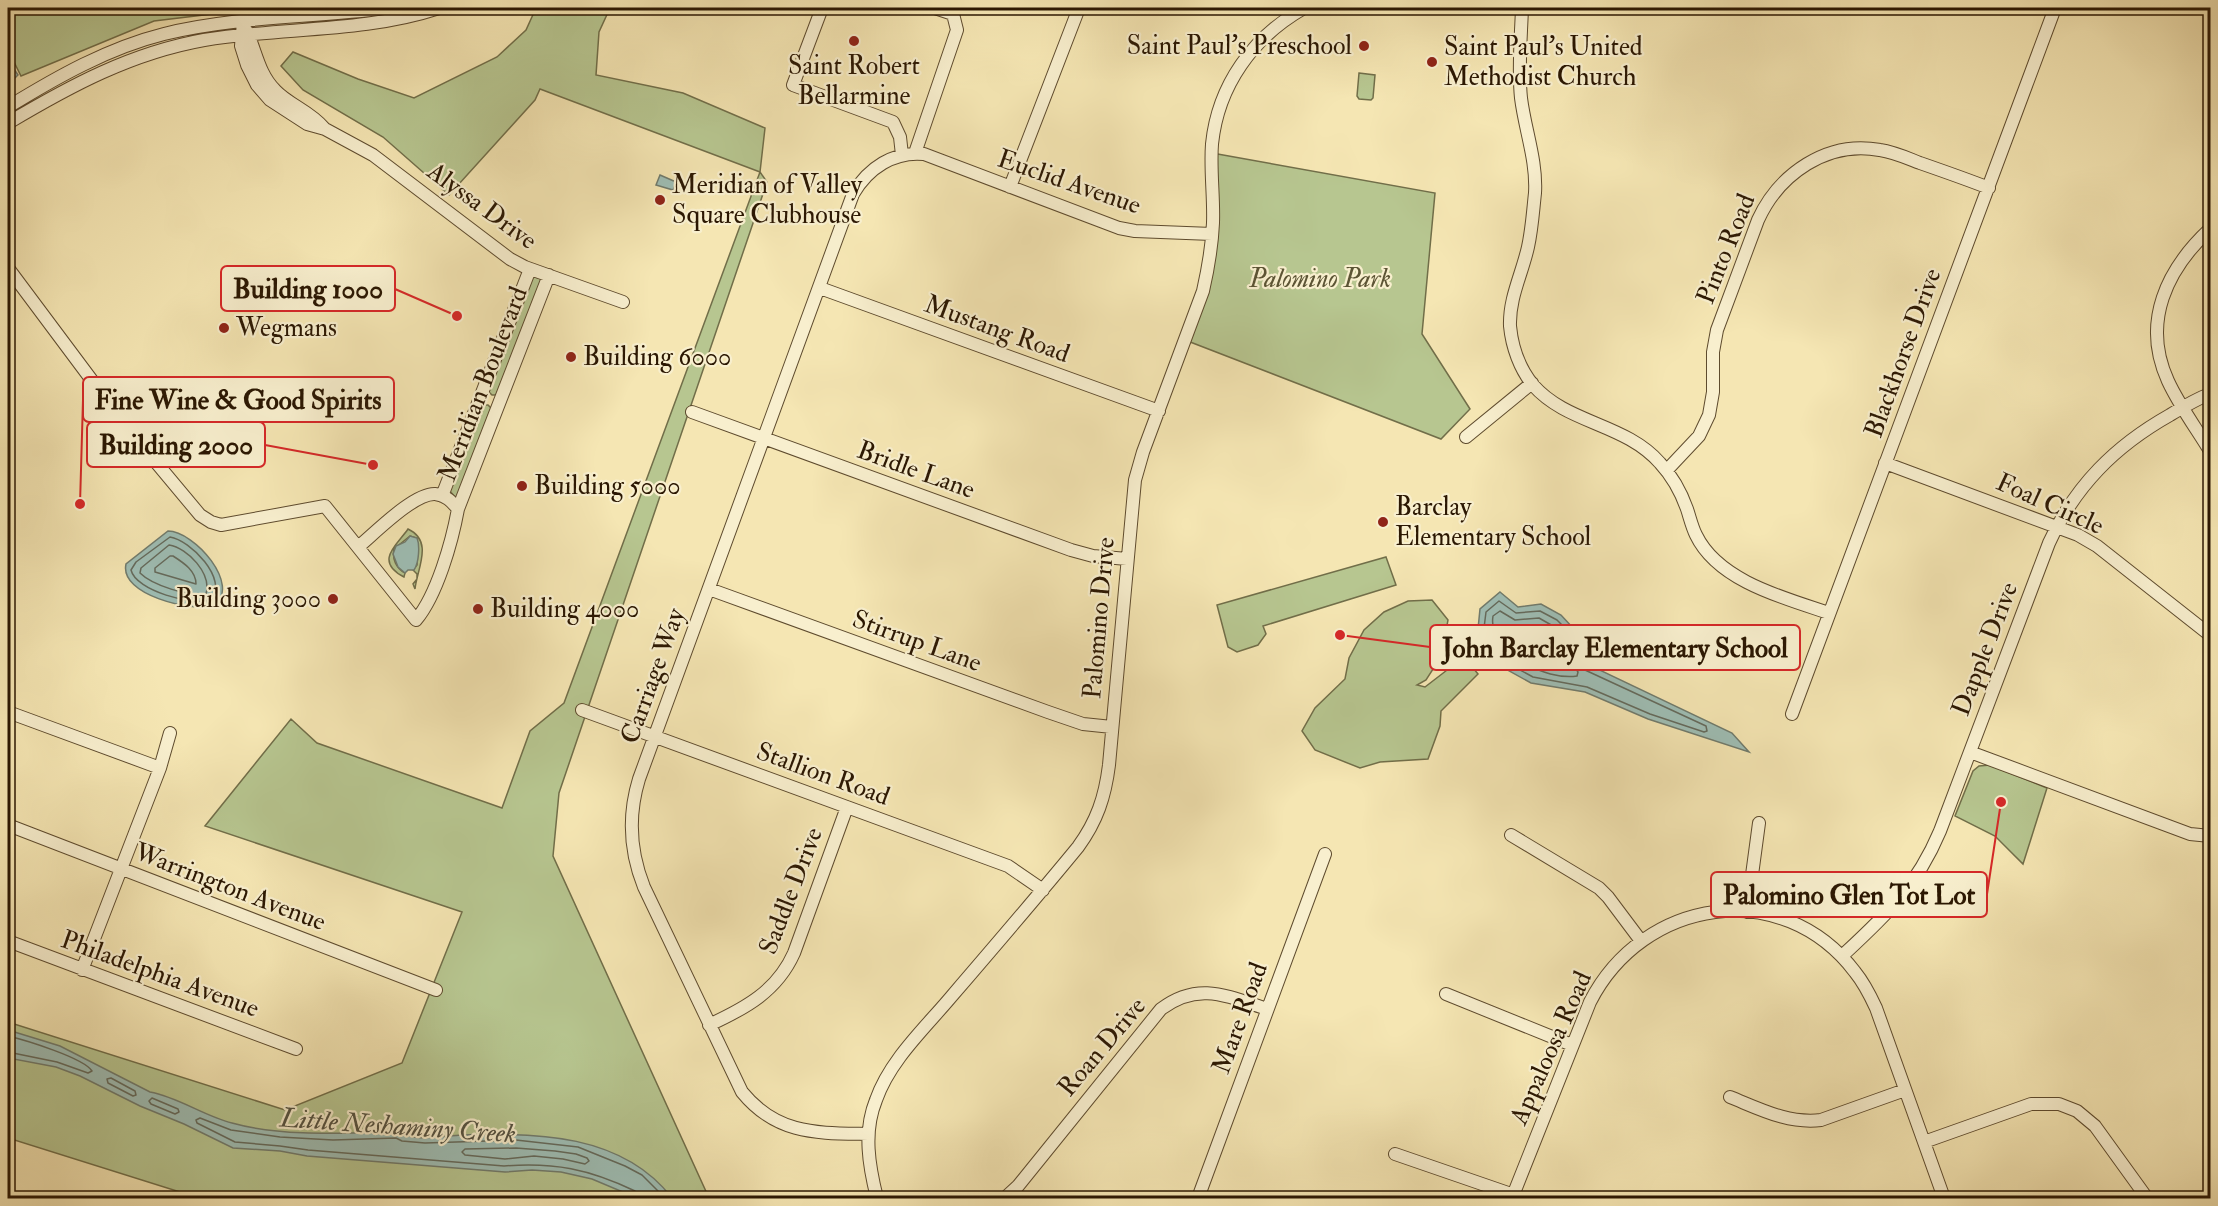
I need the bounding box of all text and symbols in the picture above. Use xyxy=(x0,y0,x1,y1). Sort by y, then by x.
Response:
place label: Saint Paul's Preschool xyxy=(1127,30,1352,62)
place label: Saint Paul's United Methodist Church xyxy=(1444,31,1643,93)
marker: Saint Robert Bellarmine xyxy=(847,34,861,48)
marker: Saint Paul's Preschool xyxy=(1357,39,1371,53)
place label: Saint Robert Bellarmine xyxy=(788,50,920,112)
marker: Saint Paul's United Methodist Church xyxy=(1425,55,1439,69)
street label: Euclid Avenue xyxy=(993,143,1145,222)
street label: Alyssa Drive xyxy=(420,155,543,257)
place label: Meridian of Valley Square Clubhouse xyxy=(672,169,863,231)
street label: Pinto Road xyxy=(1689,189,1763,309)
marker: Meridian of Valley Square Clubhouse xyxy=(653,193,667,207)
park label: Palomino Park xyxy=(1248,263,1391,295)
street label: Blackhorse Drive xyxy=(1858,264,1948,442)
callout: Building 1000 xyxy=(221,266,395,311)
text: Building 1000 xyxy=(233,273,383,307)
street label: Meridian Boulevard xyxy=(431,282,535,486)
street label: Mustang Road xyxy=(920,288,1074,370)
place label: Wegmans xyxy=(235,312,337,344)
marker: Wegmans xyxy=(217,321,231,335)
place label: Building 6000 xyxy=(583,341,731,373)
marker: Building 6000 xyxy=(564,350,578,364)
callout: Fine Wine & Good Spirits xyxy=(83,377,394,422)
text: Fine Wine & Good Spirits xyxy=(94,384,382,418)
callout: Building 2000 xyxy=(87,422,265,467)
text: Building 2000 xyxy=(99,429,253,463)
street label: Bridle Lane xyxy=(853,434,979,506)
street label: Foal Circle xyxy=(1991,466,2109,542)
place label: Building 5000 xyxy=(534,470,681,502)
marker: Building 5000 xyxy=(515,479,529,493)
place label: Barclay Elementary School xyxy=(1395,491,1592,553)
marker: Barclay Elementary School xyxy=(1376,515,1390,529)
street label: Palomino Drive xyxy=(1076,536,1122,700)
street label: Dapple Drive xyxy=(1945,578,2026,721)
place label: Building 3000 xyxy=(176,583,321,615)
marker: Building 3000 xyxy=(326,592,340,606)
place label: Building 4000 xyxy=(490,593,639,625)
marker: Building 4000 xyxy=(471,602,485,616)
street label: Carriage Way xyxy=(614,603,692,748)
street label: Stirrup Lane xyxy=(848,603,986,680)
callout: John Barclay Elementary School xyxy=(1430,625,1800,670)
text: John Barclay Elementary School xyxy=(1440,632,1789,666)
street label: Stallion Road xyxy=(752,735,894,813)
street label: Saddle Drive xyxy=(752,823,830,959)
street label: Warrington Avenue xyxy=(129,835,330,938)
callout: Palomino Glen Tot Lot xyxy=(1711,872,1987,917)
text: Palomino Glen Tot Lot xyxy=(1723,879,1975,912)
street label: Philadelphia Avenue xyxy=(56,923,264,1026)
street label: Mare Road xyxy=(1205,958,1275,1078)
street label: Appaloosa Road xyxy=(1503,966,1600,1131)
street label: Roan Drive xyxy=(1051,991,1153,1103)
water label: Little Neshaminy Creek xyxy=(278,1101,517,1151)

